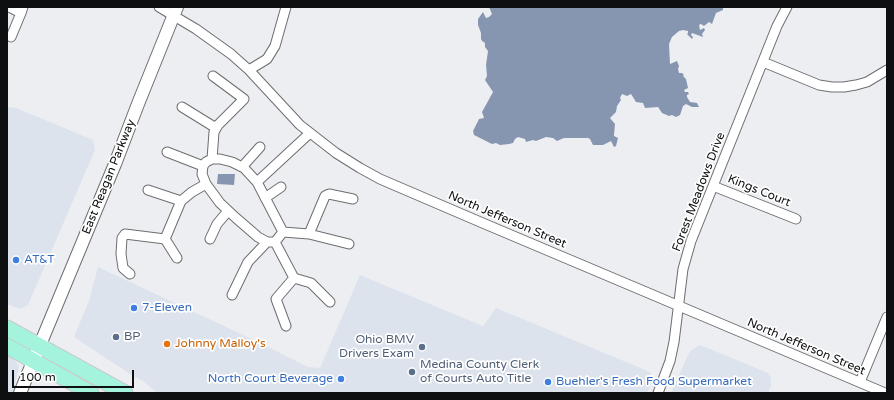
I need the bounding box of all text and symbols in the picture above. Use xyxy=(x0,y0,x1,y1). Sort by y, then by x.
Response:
street label: East Reagan Parkway xyxy=(79,117,139,237)
street label: Forest Meadows Drive xyxy=(670,130,728,254)
street label: Kings Court xyxy=(725,172,793,210)
street label: North Jefferson Street xyxy=(446,189,568,251)
place label: AT&T xyxy=(24,253,55,267)
marker: AT&T xyxy=(11,255,21,265)
place label: 7-Eleven xyxy=(142,301,192,315)
marker: 7-Eleven xyxy=(129,303,139,313)
street label: North Jefferson Street xyxy=(745,316,867,378)
place label: BP xyxy=(124,330,140,344)
marker: BP xyxy=(111,332,121,342)
place label: Ohio BMV Drivers Exam xyxy=(339,333,414,361)
place label: Johnny Malloy's xyxy=(175,337,266,351)
marker: Johnny Malloy's xyxy=(162,339,172,349)
marker: Ohio BMV Drivers Exam xyxy=(417,342,427,352)
place label: Medina County Clerk of Courts Auto Title xyxy=(420,358,539,386)
scale bar xyxy=(14,362,136,388)
marker: Medina County Clerk of Courts Auto Title xyxy=(407,367,417,377)
text: 100 m xyxy=(19,370,56,384)
place label: North Court Beverage xyxy=(208,372,333,386)
marker: North Court Beverage xyxy=(336,374,346,384)
place label: Buehler's Fresh Food Supermarket xyxy=(556,375,752,389)
marker: Buehler's Fresh Food Supermarket xyxy=(543,377,553,387)

